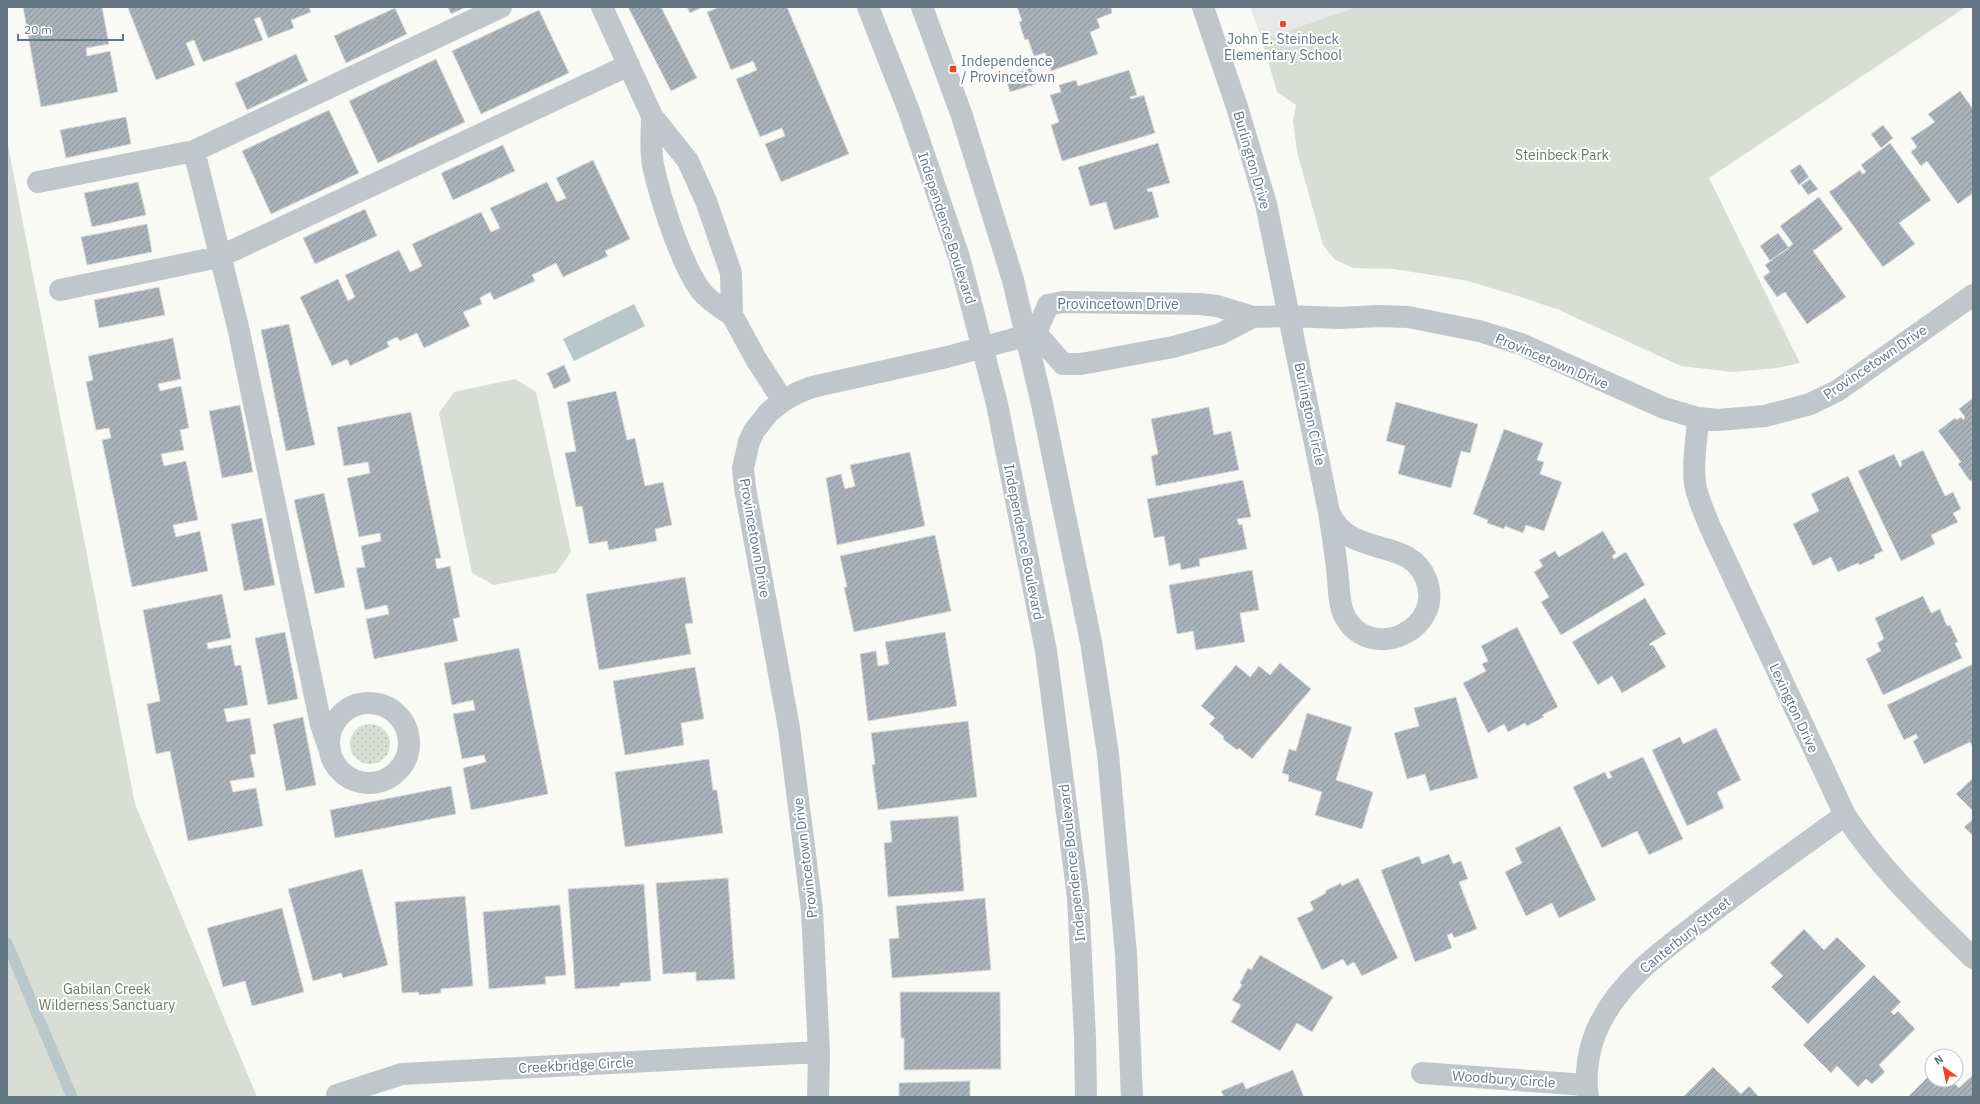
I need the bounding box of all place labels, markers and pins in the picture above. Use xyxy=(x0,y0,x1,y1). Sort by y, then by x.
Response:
marker: John E. Steinbeck Elementary School xyxy=(1278,19,1288,29)
place label: John E. Steinbeck Elementary School xyxy=(1224,30,1342,64)
place label: Independence / Provincetown xyxy=(961,52,1055,86)
marker: Independence / Provincetown xyxy=(948,64,958,74)

